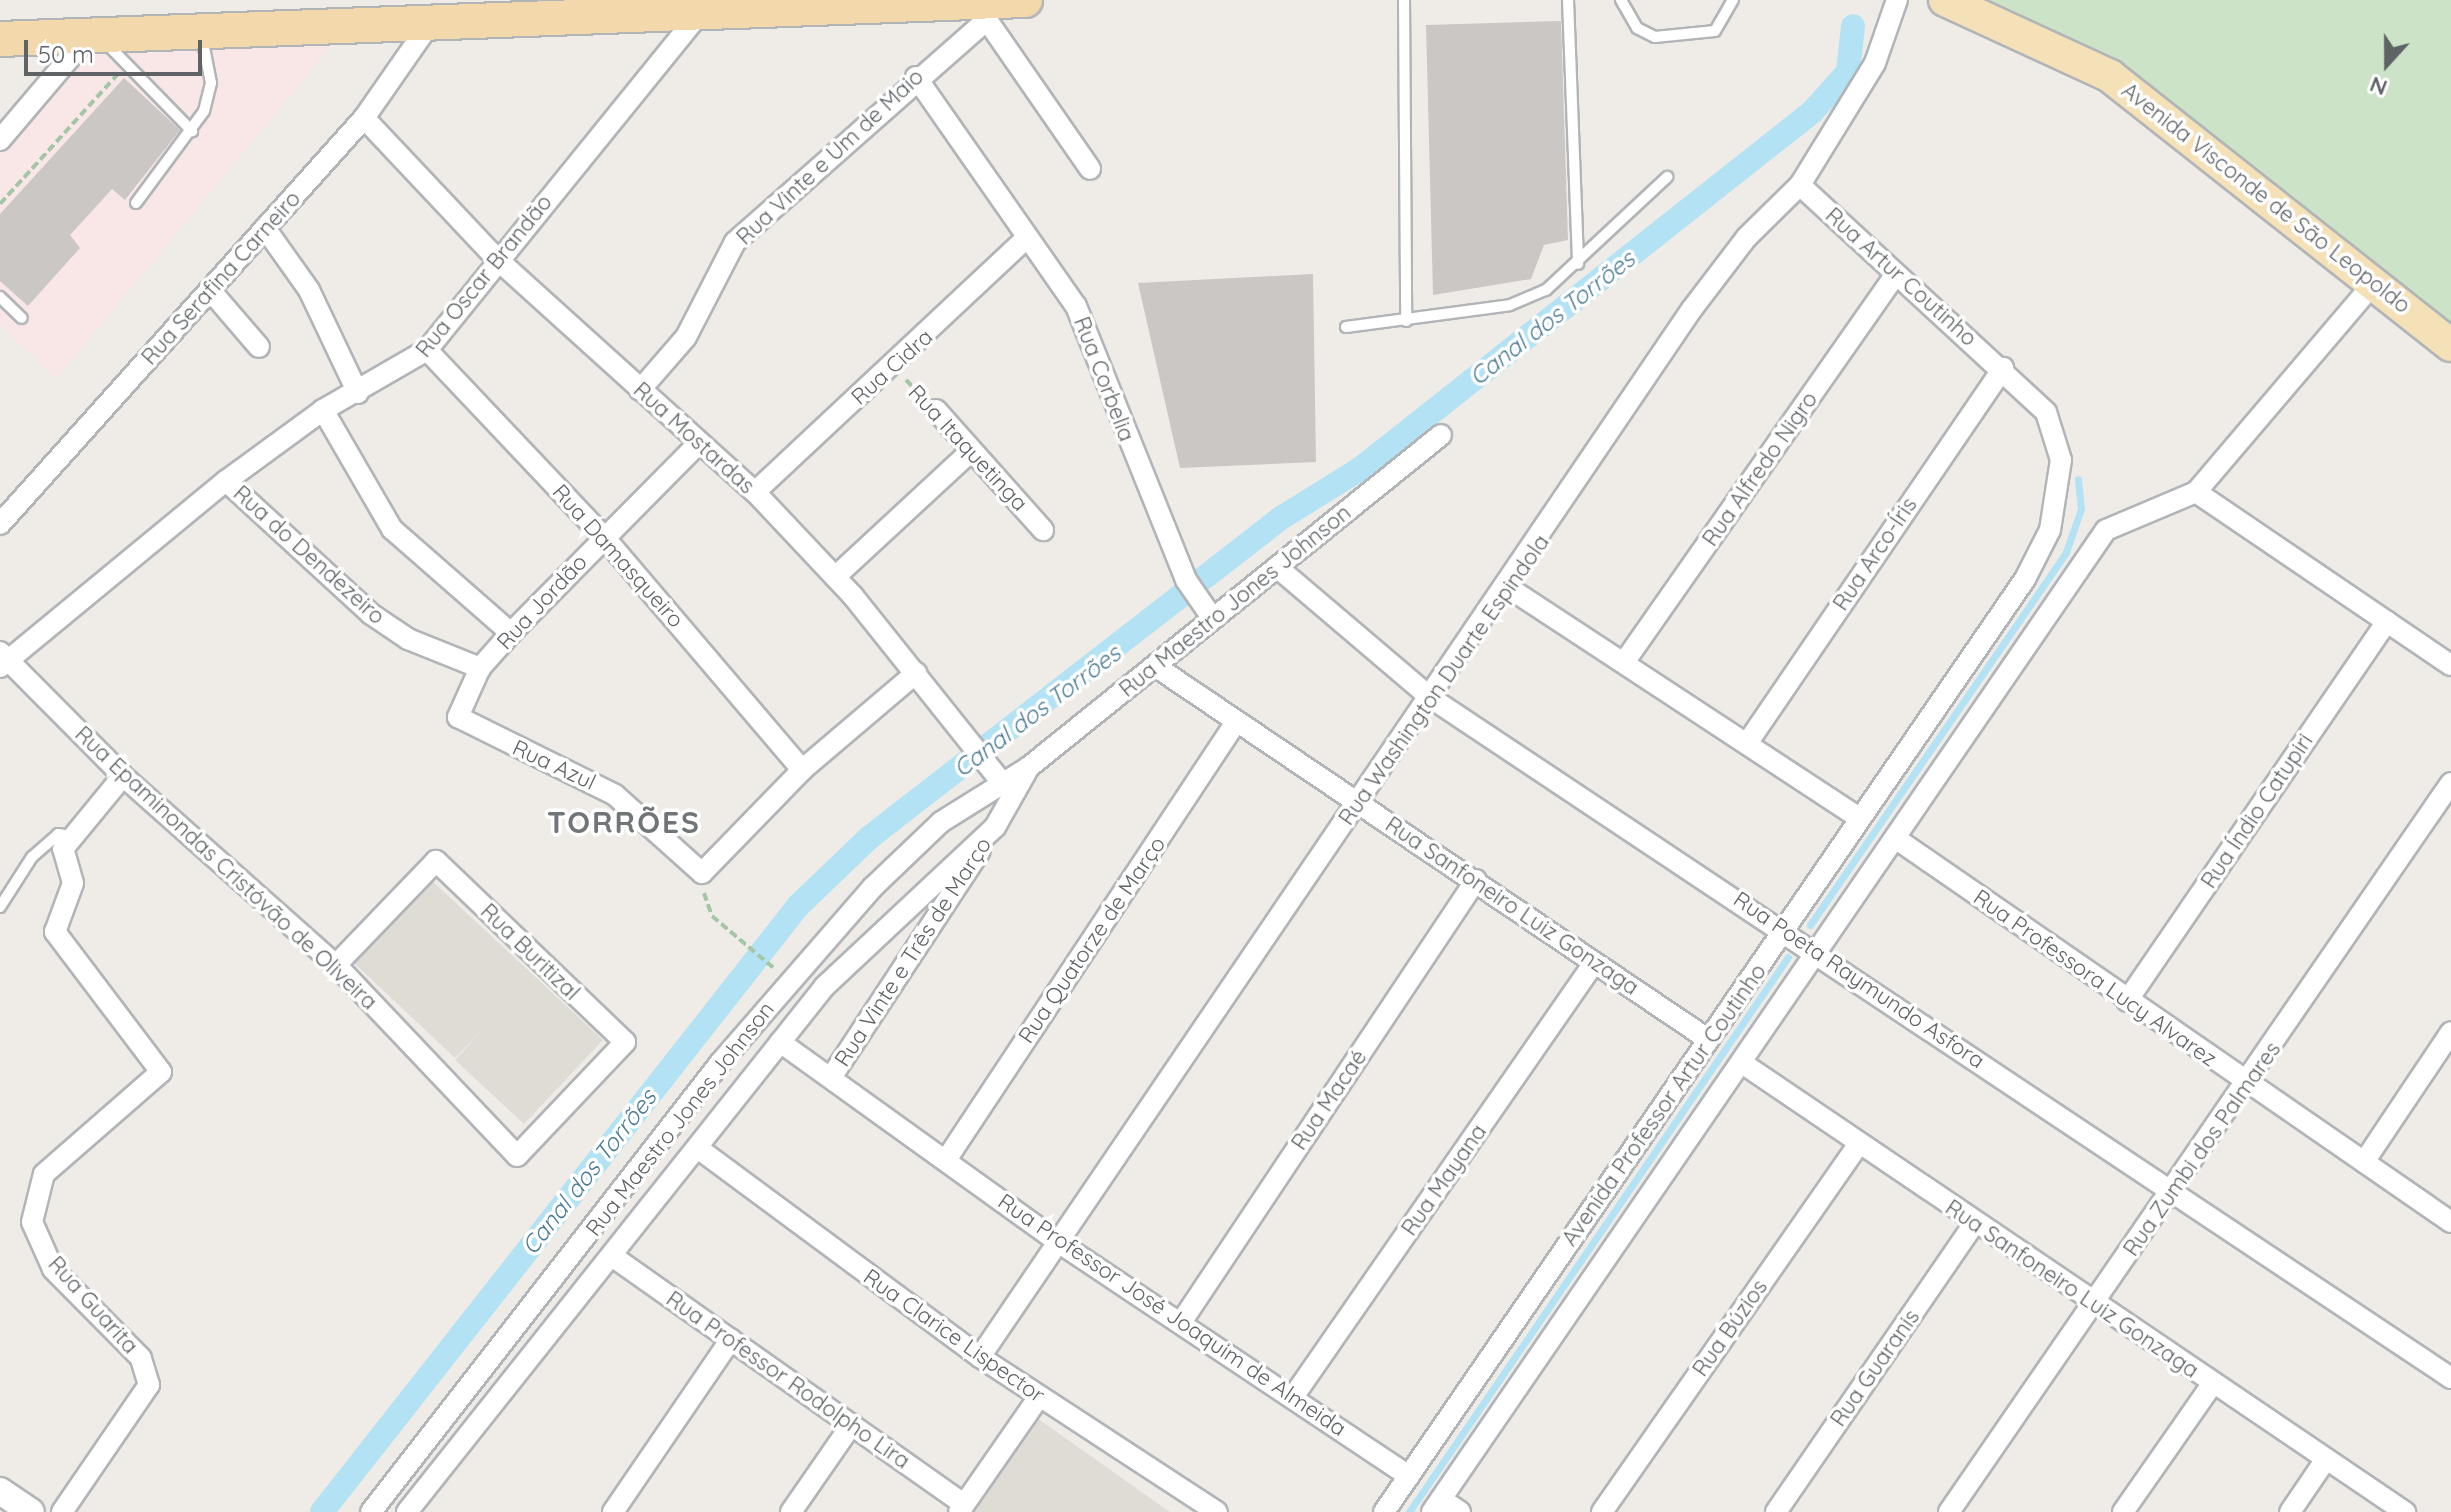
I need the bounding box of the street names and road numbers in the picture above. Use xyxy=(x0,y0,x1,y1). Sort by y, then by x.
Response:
street label: Rua Vinte e Um de Maio xyxy=(731,64,929,250)
street label: Avenida Visconde de São Leopoldo xyxy=(2117,77,2415,319)
street label: Rua Serafina Carneiro xyxy=(136,186,306,370)
street label: Rua Oscar Brandão xyxy=(410,189,558,363)
street label: Rua Artur Coutinho xyxy=(1820,202,1982,352)
street label: Rua Corbelia xyxy=(1068,313,1140,445)
street label: Rua Cidra xyxy=(846,324,938,410)
street label: Rua Mostardas xyxy=(628,377,760,499)
street label: Rua Itaquetinga xyxy=(903,379,1033,517)
street label: Rua Alfredo Nigro xyxy=(1697,387,1823,551)
street label: Rua Damasqueiro xyxy=(547,479,689,633)
street label: Rua do Dendezeiro xyxy=(228,480,390,630)
street label: Rua Arco-Íris xyxy=(1827,492,1923,616)
street label: Rua Maestro Jones Johnson xyxy=(1114,499,1356,703)
street label: Rua Washington Duarte Espindola xyxy=(1333,530,1555,830)
street label: Rua Jordão xyxy=(491,549,593,655)
street label: Rua Epaminondas Cristóvão de Oliveira xyxy=(70,721,382,1015)
street label: Rua Índio Catupiri xyxy=(2196,729,2318,893)
street label: Rua Azul xyxy=(508,734,600,796)
street label: Rua Sanfoneiro Luiz Gonzaga xyxy=(1380,811,1644,1001)
street label: Rua Quatorze de Março xyxy=(1013,832,1171,1048)
street label: Rua Vinte e Três de Março xyxy=(829,833,997,1071)
street label: Rua Professora Lucy Alvarez xyxy=(1968,884,2222,1072)
street label: Rua Poeta Raymundo Asfora xyxy=(1729,886,1989,1074)
street label: Rua Buritizal xyxy=(475,898,585,1006)
street label: Avenida Professor Artur Coutinho xyxy=(1556,959,1772,1251)
street label: Rua Maestro Jones Johnson xyxy=(580,997,780,1241)
street label: Rua Zumbi dos Palmares xyxy=(2118,1037,2286,1261)
street label: Rua Macaé xyxy=(1286,1045,1372,1155)
street label: Rua Mayana xyxy=(1396,1119,1492,1241)
street label: Rua Professor José Joaquim de Almeida xyxy=(993,1188,1351,1442)
street label: Rua Sanfoneiro Luiz Gonzaga xyxy=(1940,1194,2204,1384)
street label: Rua Guarita xyxy=(43,1251,143,1359)
street label: Rua Clarice Lispector xyxy=(858,1263,1050,1409)
street label: Rua Búzios xyxy=(1687,1275,1773,1381)
street label: Rua Professor Rodolpho Lira xyxy=(661,1286,915,1474)
street label: Rua Guaranis xyxy=(1825,1304,1925,1432)

